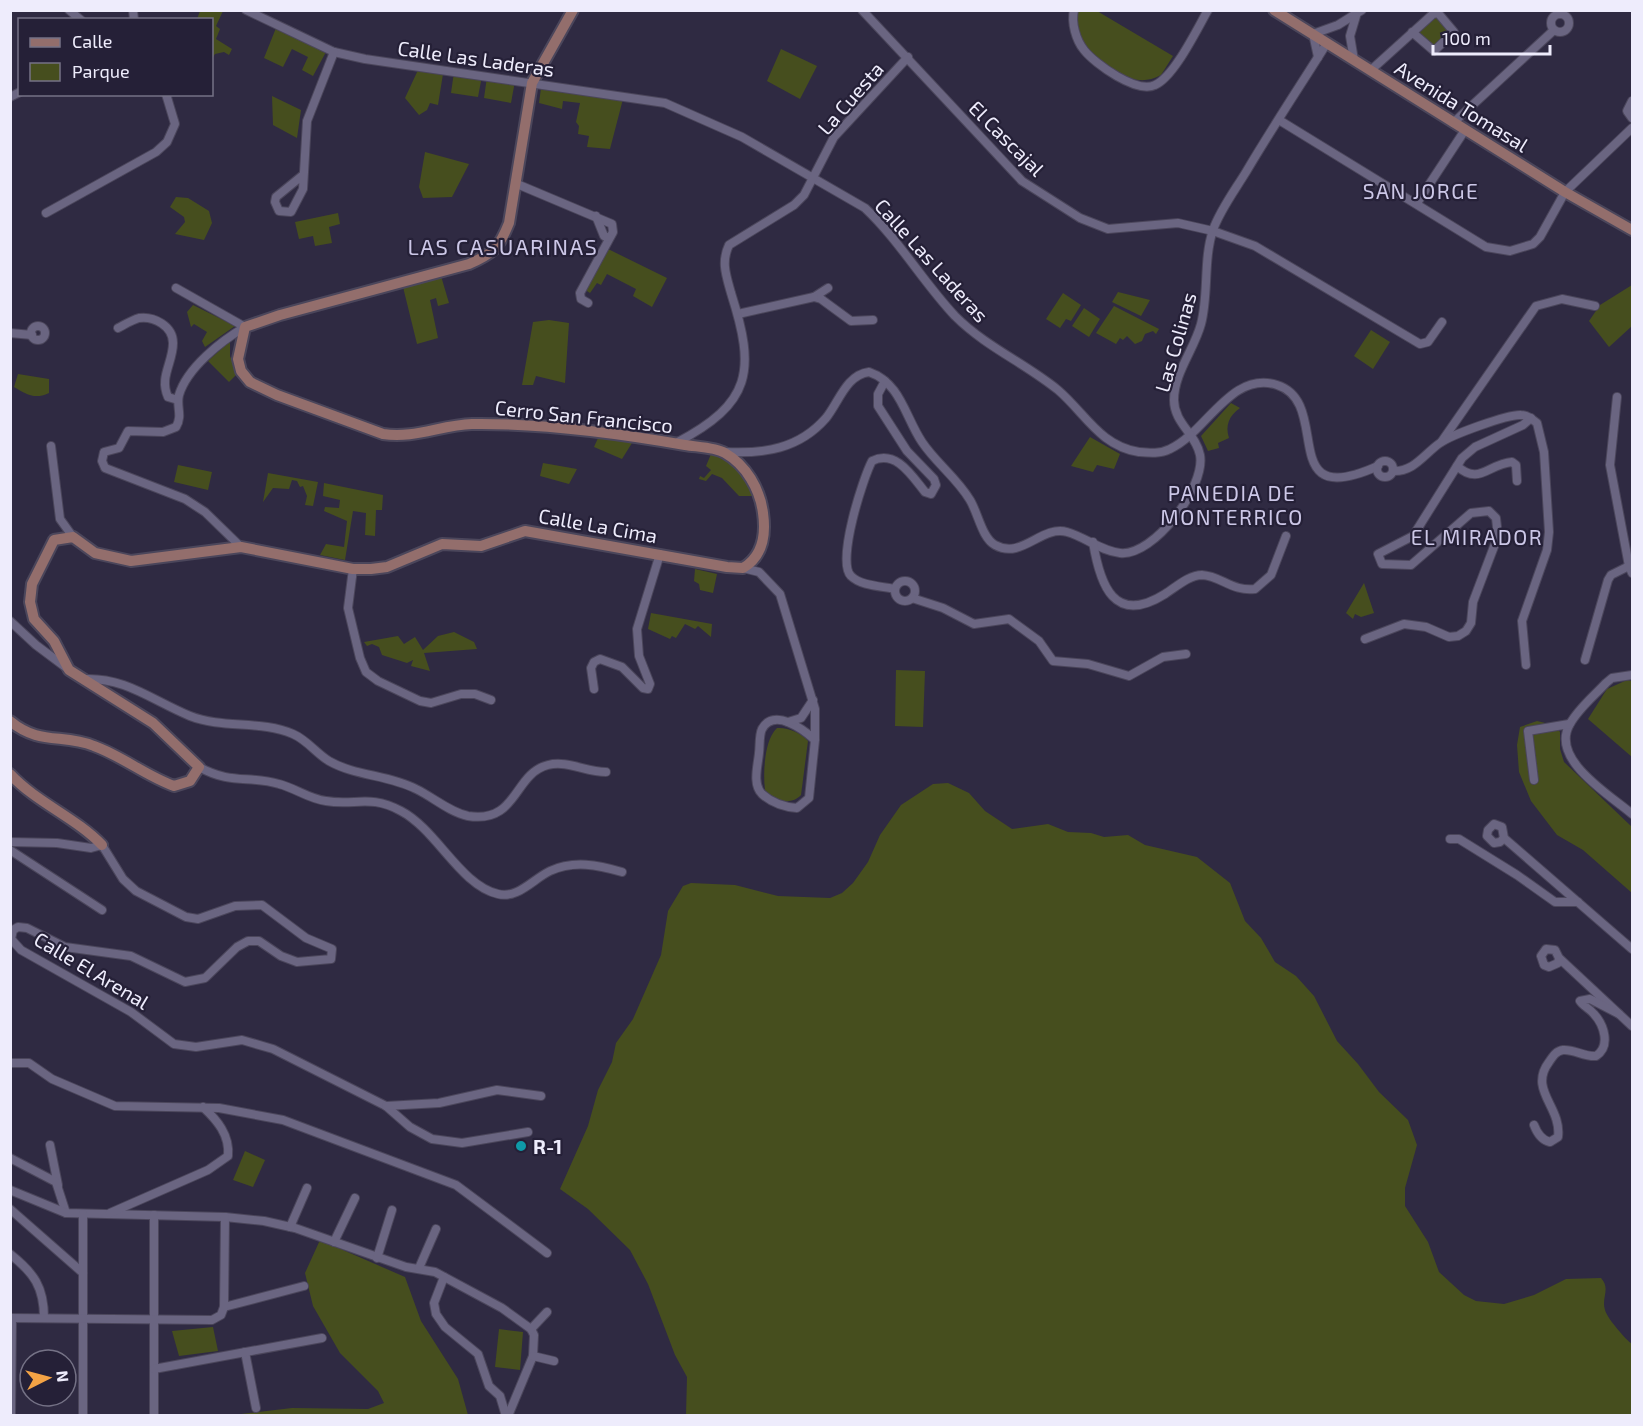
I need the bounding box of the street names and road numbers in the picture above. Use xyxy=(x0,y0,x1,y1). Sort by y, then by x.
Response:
street label: Calle Las Laderas xyxy=(396,35,556,81)
street label: Avenida Tomasal xyxy=(1391,55,1533,157)
street label: La Cuesta xyxy=(812,57,888,139)
street label: El Cascajal xyxy=(964,95,1050,181)
street label: Calle Las Laderas xyxy=(870,193,994,327)
street label: Las Colinas xyxy=(1149,290,1201,394)
street label: Cerro San Francisco xyxy=(494,395,674,437)
street label: Calle La Cima xyxy=(537,503,659,547)
street label: Calle El Arenal xyxy=(30,926,154,1014)

